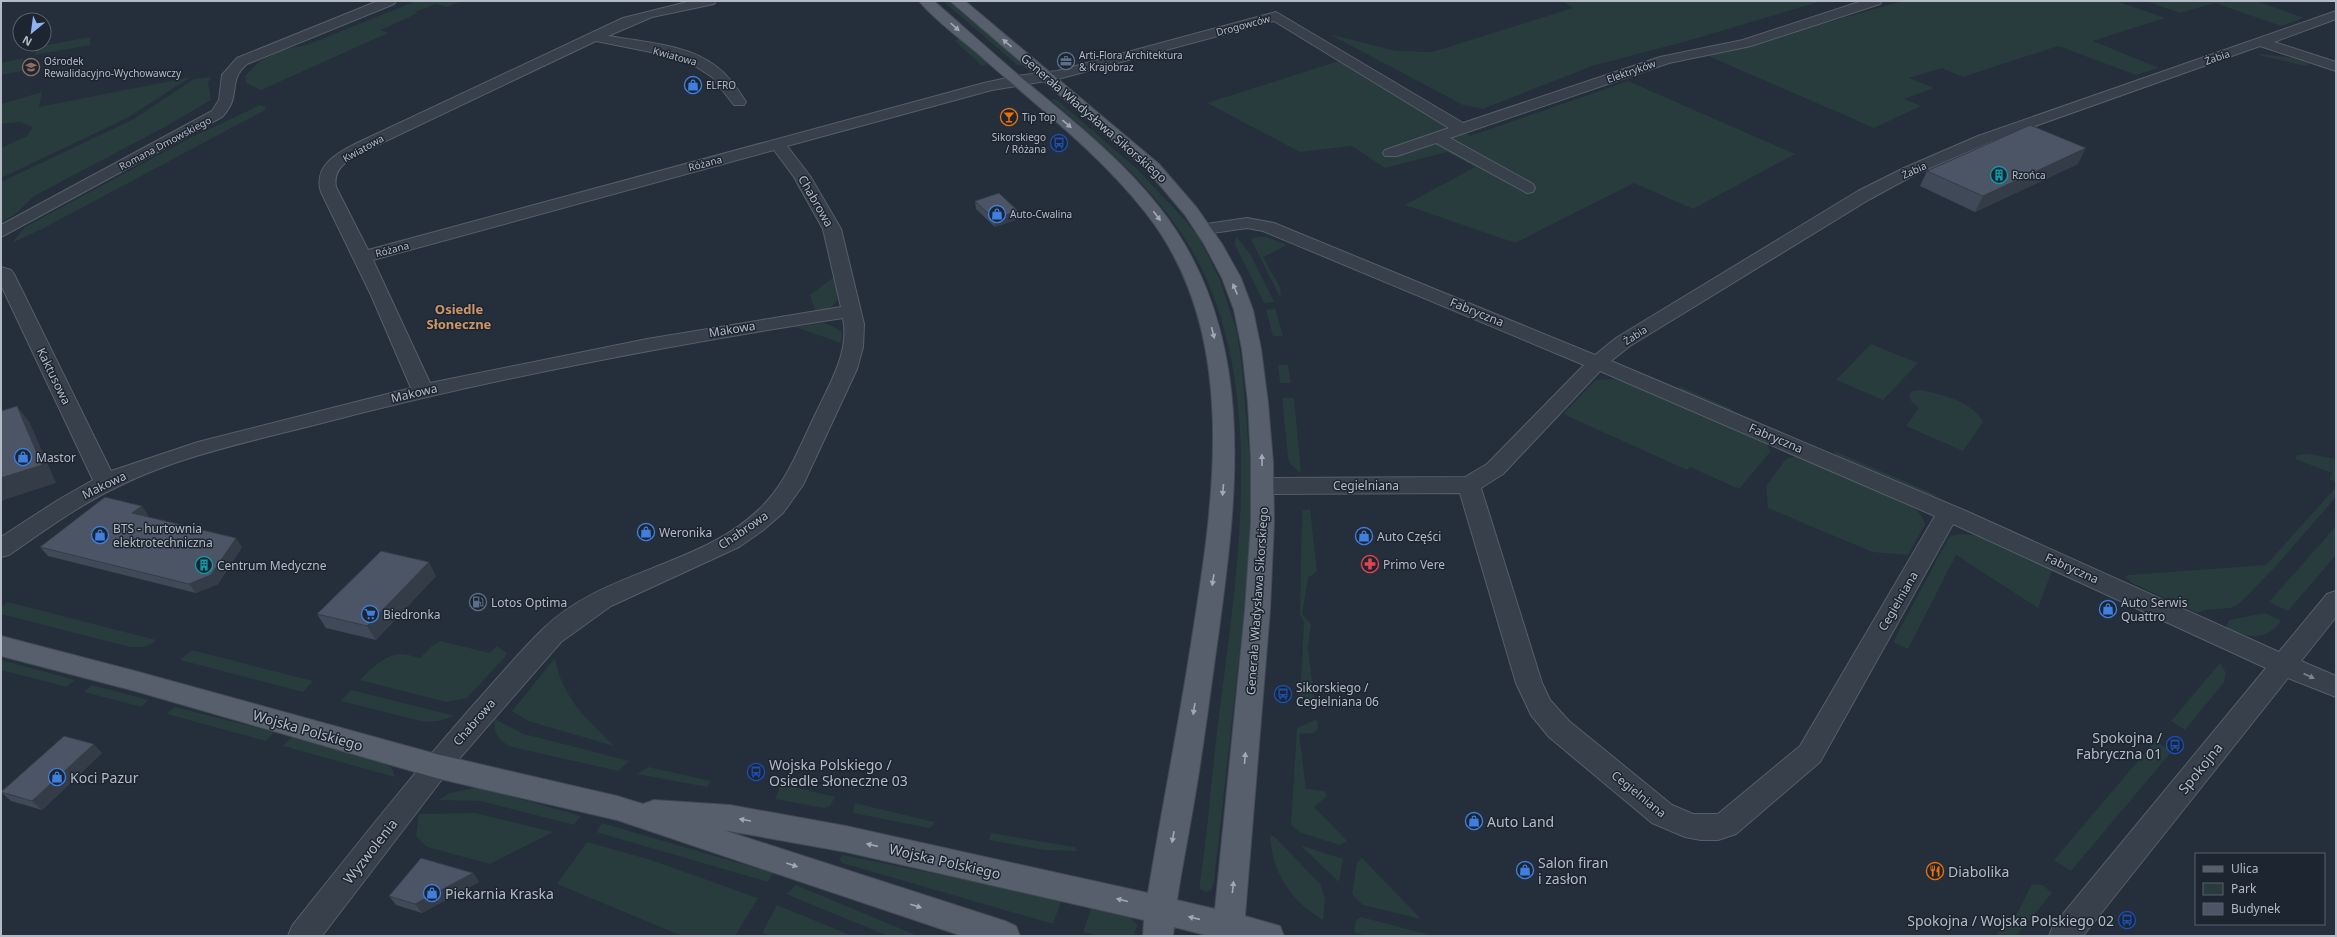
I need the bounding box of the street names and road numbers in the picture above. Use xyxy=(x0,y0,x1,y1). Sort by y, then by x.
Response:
street label: Drogowców xyxy=(1214,11,1272,39)
street label: Kwiatowa xyxy=(651,43,699,69)
street label: Żabia xyxy=(2203,46,2231,68)
street label: Generała Władysława Sikorskiego xyxy=(1017,50,1171,186)
street label: Elektryków xyxy=(1605,56,1658,86)
street label: Romana Dmowskiego xyxy=(116,113,214,173)
street label: Kwiatowa xyxy=(340,131,386,165)
street label: Różana xyxy=(687,152,723,174)
street label: Żabia xyxy=(1899,158,1929,182)
street label: Chabrowa xyxy=(794,172,838,230)
street label: Różana xyxy=(374,238,410,260)
street label: Fabryczna xyxy=(1447,293,1507,331)
street label: Makowa xyxy=(707,317,757,341)
street label: Żabia xyxy=(1620,322,1650,348)
street label: Kaktusowa xyxy=(33,345,75,407)
street label: Makowa xyxy=(389,379,439,407)
street label: Fabryczna xyxy=(1746,419,1806,457)
street label: Makowa xyxy=(79,467,129,503)
street label: Cegielniana xyxy=(1333,477,1399,494)
street label: Generała Władysława Sikorskiego xyxy=(1242,506,1272,696)
street label: Chabrowa xyxy=(715,507,771,553)
street label: Fabryczna xyxy=(2043,549,2101,587)
street label: Cegielniana xyxy=(1874,568,1922,634)
street label: Chabrowa xyxy=(449,695,499,749)
street label: Wojska Polskiego xyxy=(251,705,365,755)
street label: Spokojna xyxy=(2173,738,2227,798)
street label: Cegielniana xyxy=(1608,767,1670,821)
street label: Wyzwolenia xyxy=(339,814,401,888)
street label: Wojska Polskiego xyxy=(887,839,1003,883)

